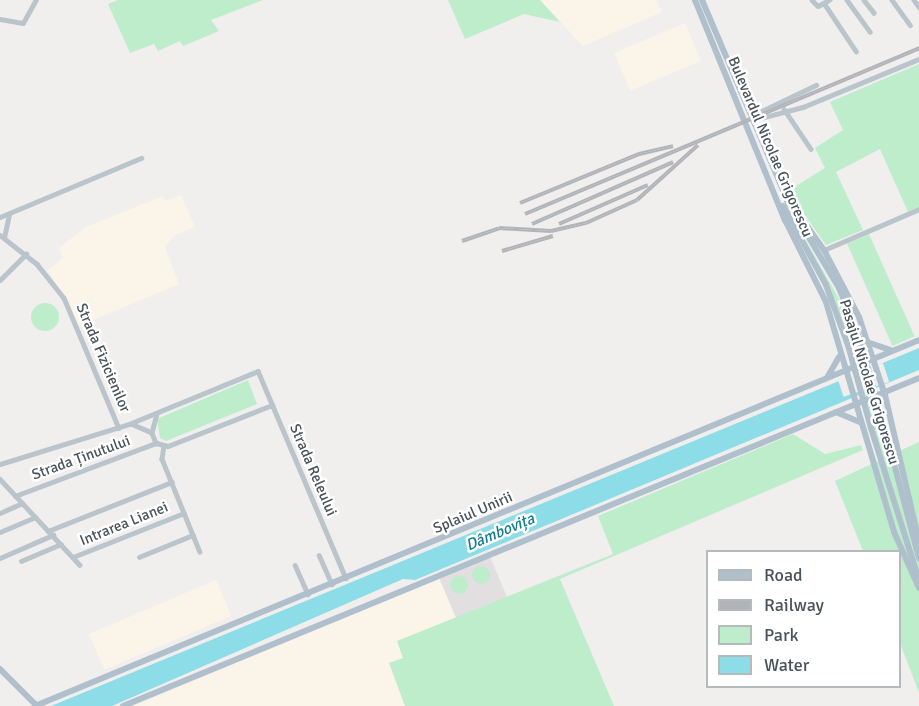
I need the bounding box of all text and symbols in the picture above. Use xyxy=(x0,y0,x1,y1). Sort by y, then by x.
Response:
street label: Bulevardul Nicolae Grigorescu xyxy=(724,54,816,240)
street label: Pasajul Nicolae Grigorescu xyxy=(835,297,903,467)
street label: Strada Fizicienilor xyxy=(72,301,134,415)
street label: Strada Releului xyxy=(286,421,340,519)
street label: Strada Ținutului xyxy=(29,432,133,484)
street label: Splaiul Unirii xyxy=(431,488,515,538)
street label: Intrarea Lianei xyxy=(77,498,171,550)
water label: Dâmbovița xyxy=(463,509,537,555)
legend xyxy=(706,550,901,688)
text: Road xyxy=(764,564,803,586)
text: Railway xyxy=(764,594,824,616)
text: Park xyxy=(764,624,799,646)
text: Water xyxy=(764,654,809,676)

